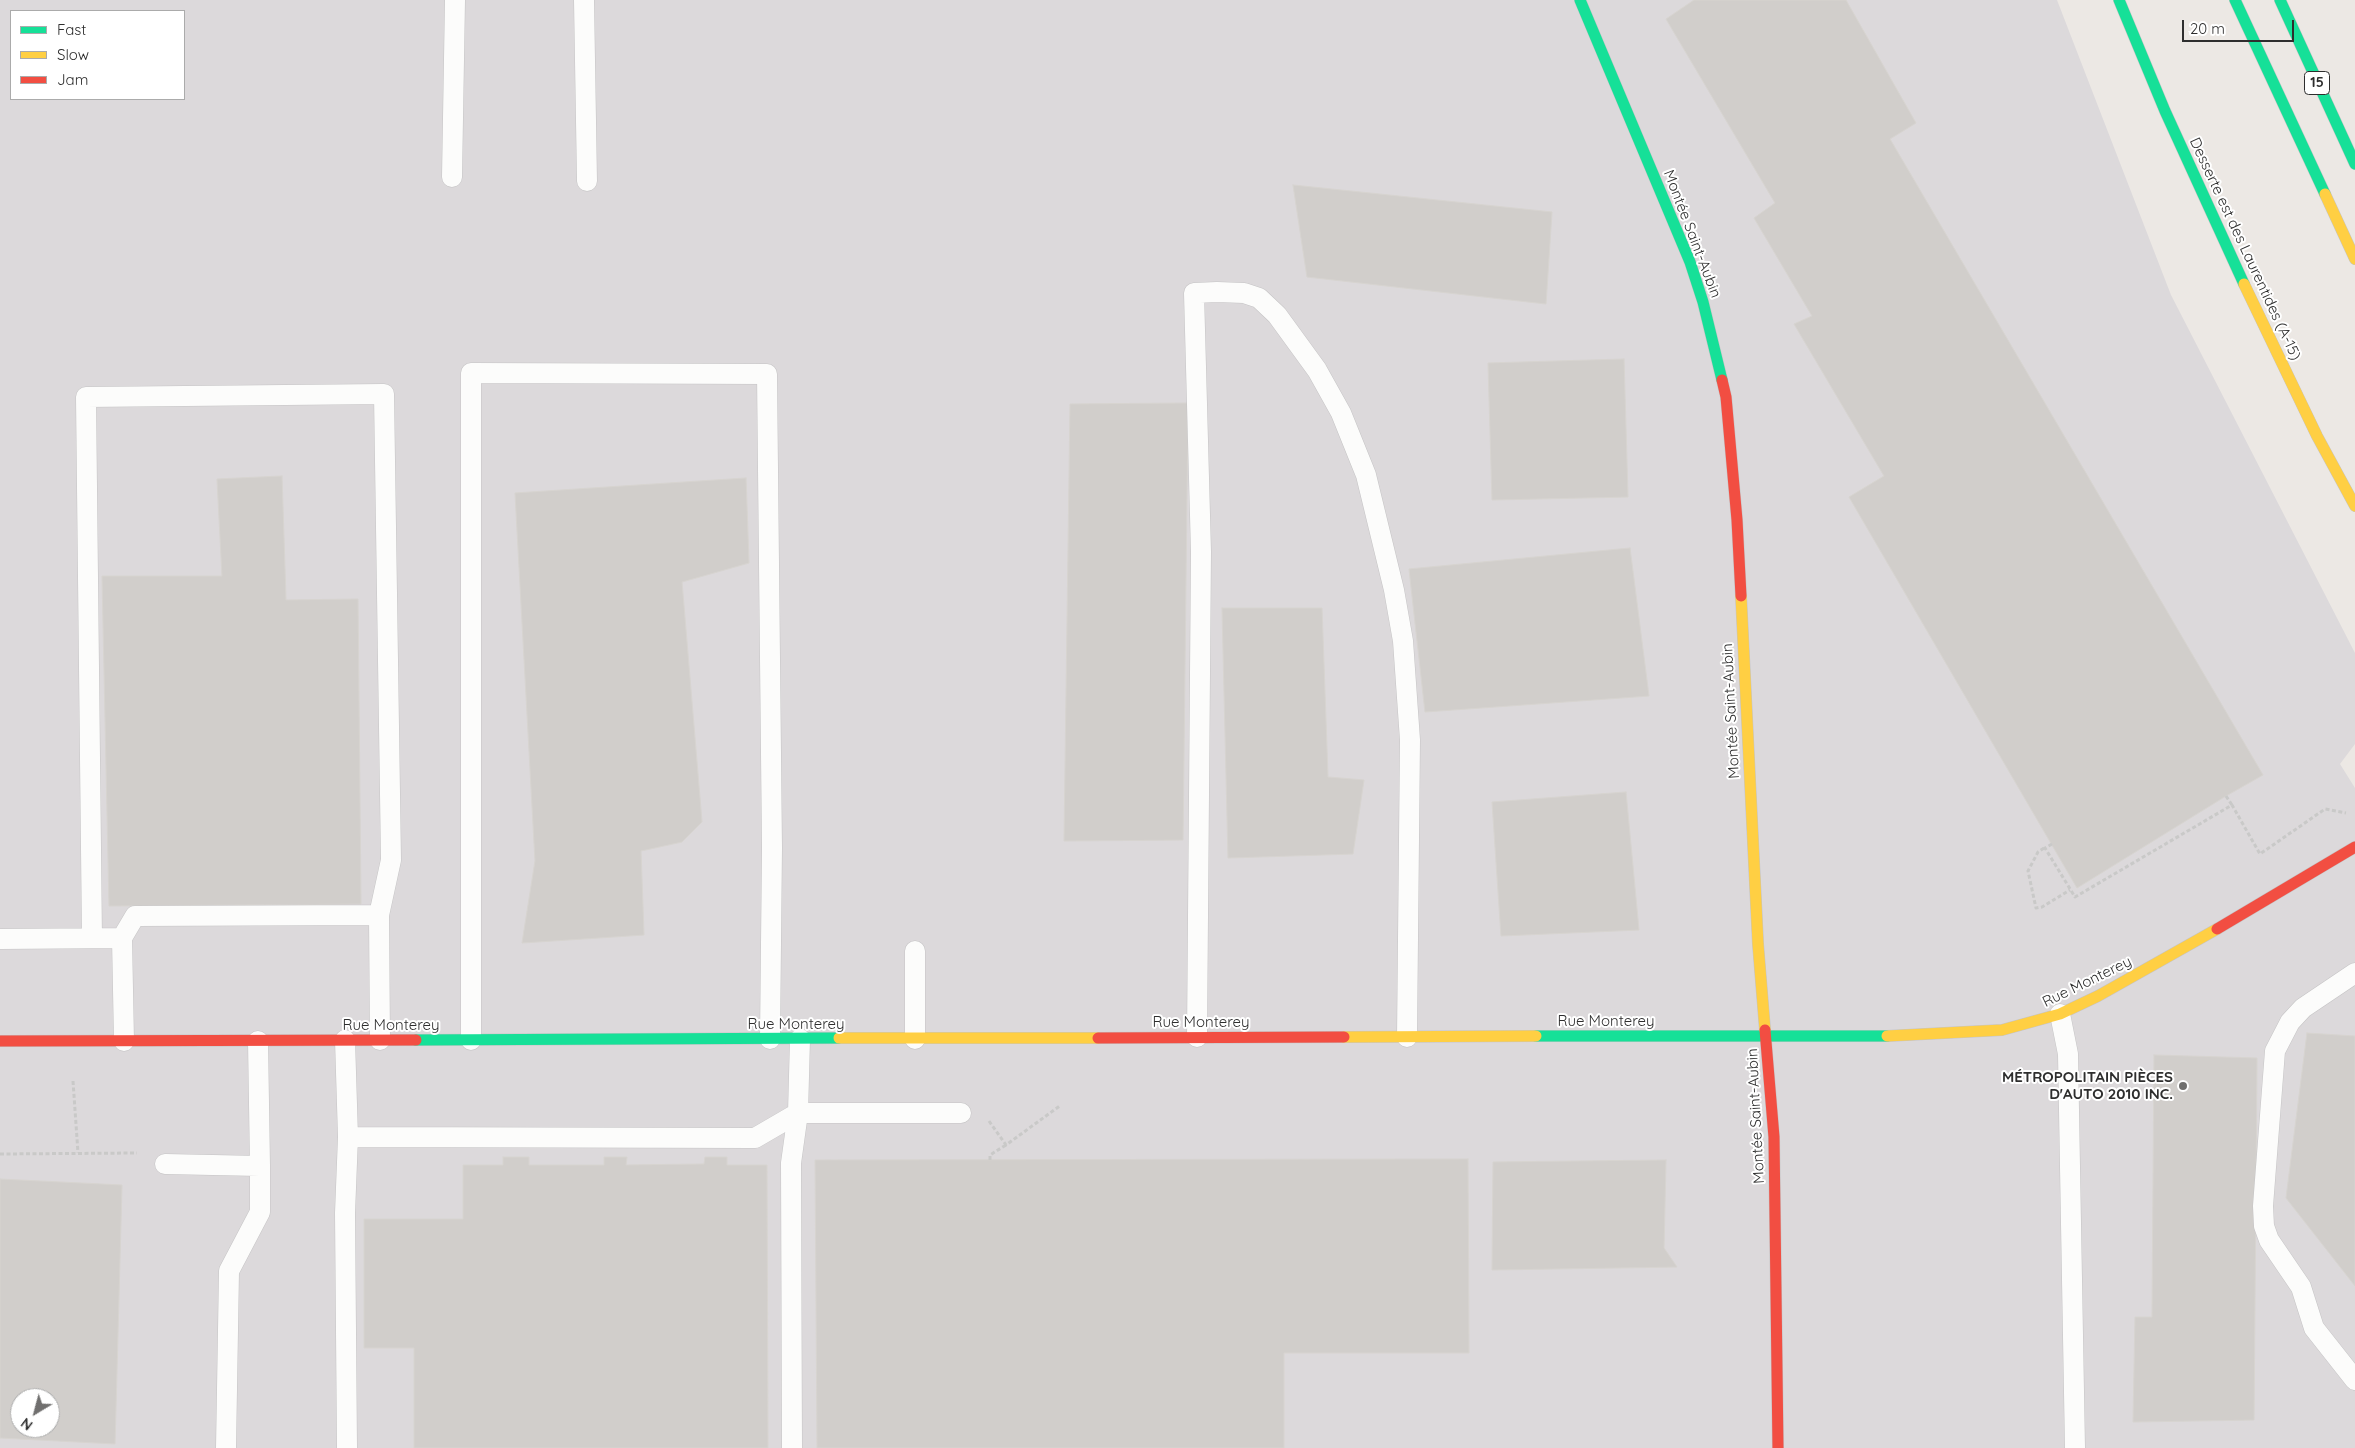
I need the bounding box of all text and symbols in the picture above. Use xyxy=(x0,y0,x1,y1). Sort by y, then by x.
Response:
legend xyxy=(10,10,185,100)
scale bar xyxy=(2185,10,2298,42)
text: 20 m xyxy=(2190,19,2225,38)
text: Fast xyxy=(57,20,86,39)
text: Slow xyxy=(57,45,89,64)
text: Jam xyxy=(57,70,88,89)
road number: 15 xyxy=(2304,72,2330,95)
street label: Desserte est des Laurentides (A-15) xyxy=(2185,135,2305,363)
street label: Montée Saint-Aubin xyxy=(1659,167,1725,301)
street label: Montée Saint-Aubin xyxy=(1718,643,1744,779)
street label: Rue Monterey xyxy=(2039,953,2135,1011)
street label: Rue Monterey xyxy=(1558,1012,1654,1030)
street label: Rue Monterey xyxy=(1153,1013,1249,1031)
street label: Rue Monterey xyxy=(748,1015,844,1033)
street label: Rue Monterey xyxy=(343,1016,439,1034)
street label: Montée Saint-Aubin xyxy=(1743,1048,1769,1184)
place label: MÉTROPOLITAIN PIÈCES D'AUTO 2010 INC. xyxy=(2002,1068,2173,1103)
marker: MÉTROPOLITAIN PIÈCES D'AUTO 2010 INC. xyxy=(2177,1080,2189,1092)
north arrow xyxy=(10,1388,60,1438)
text: N xyxy=(17,1414,36,1434)

